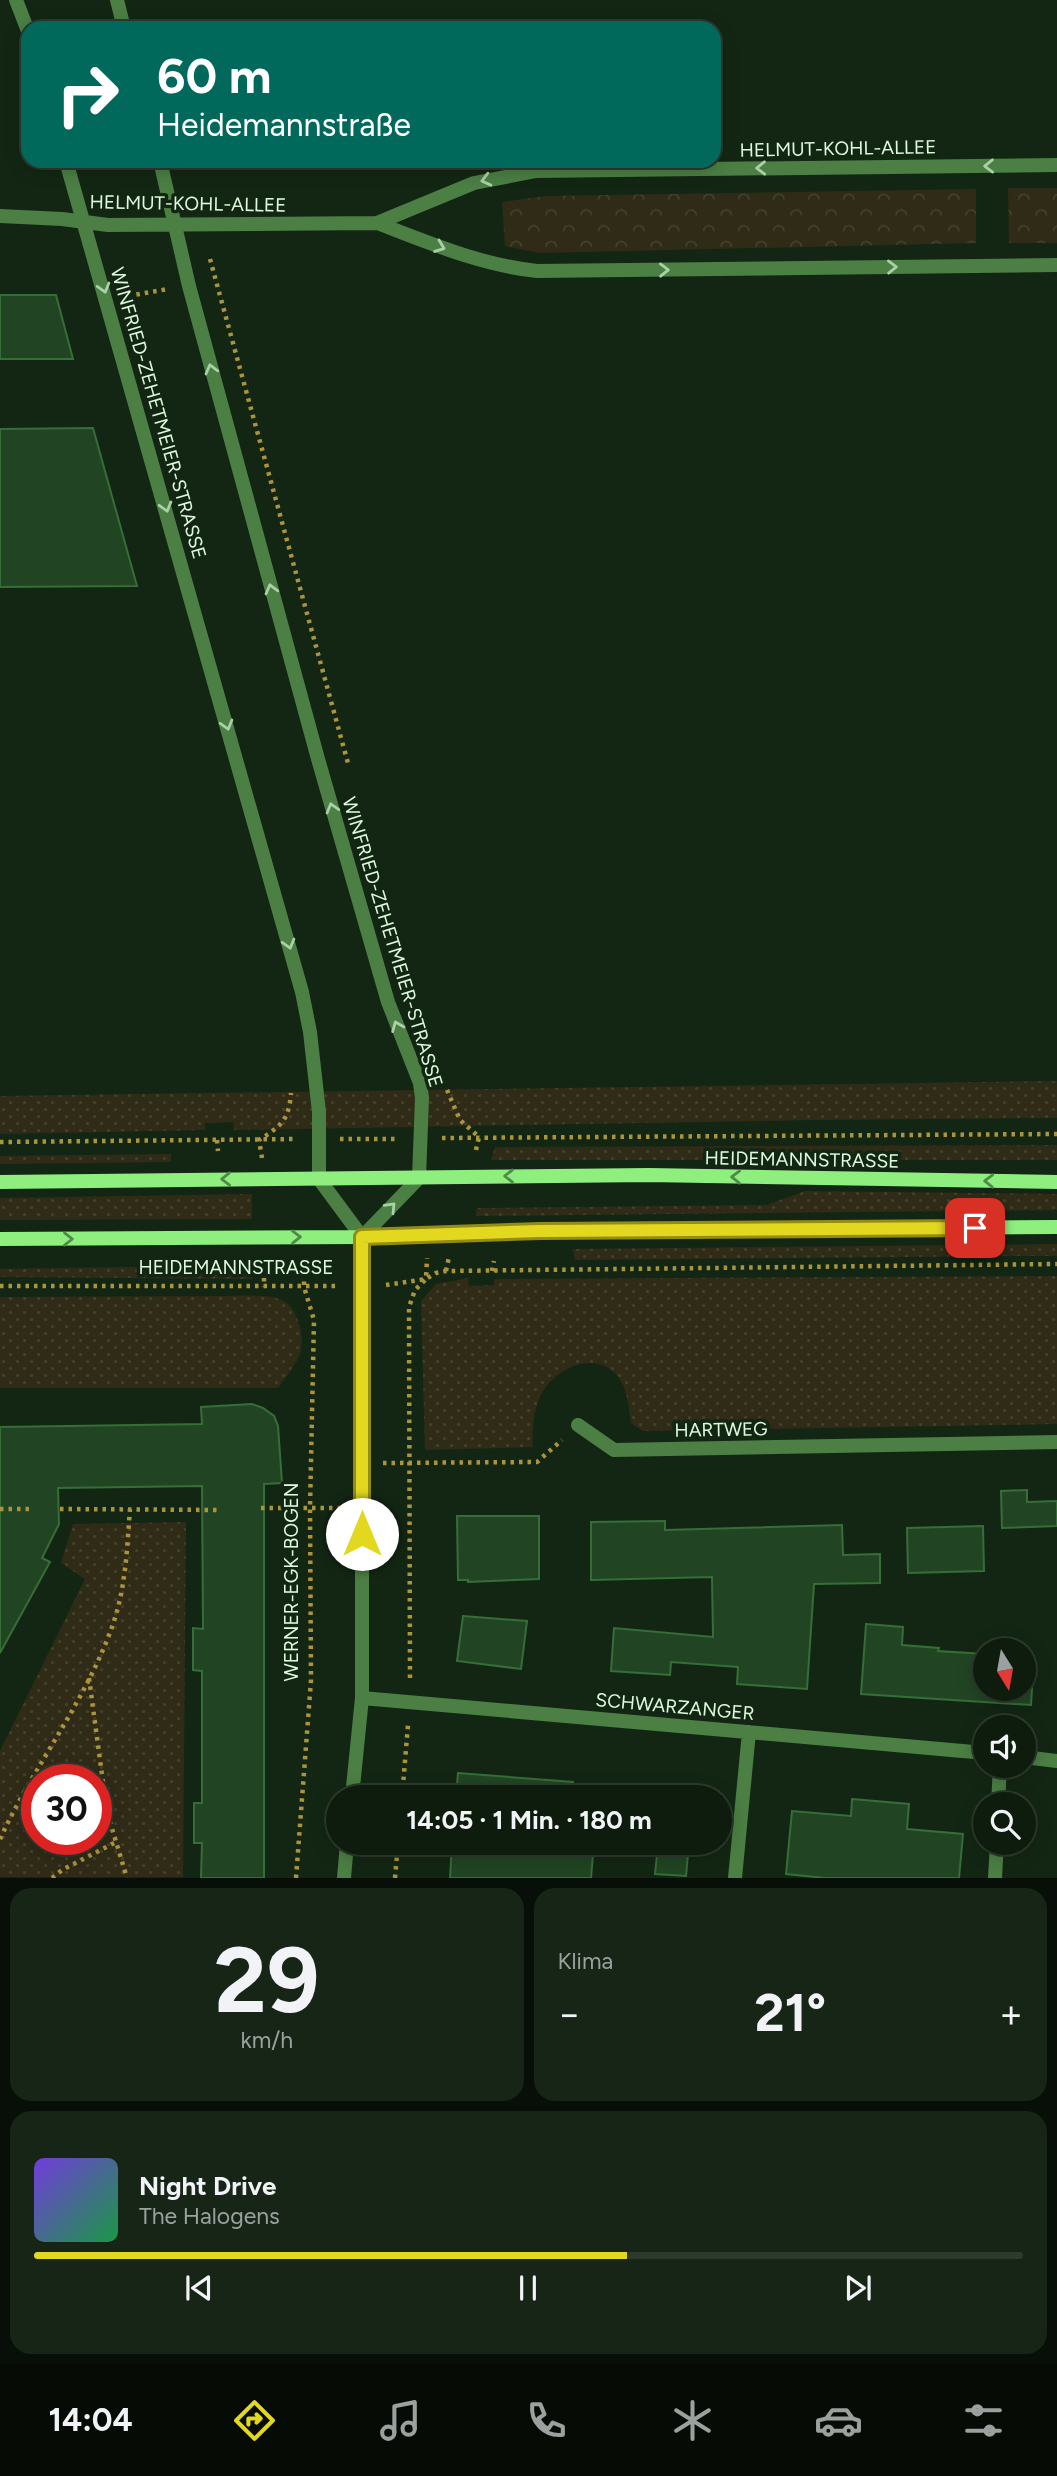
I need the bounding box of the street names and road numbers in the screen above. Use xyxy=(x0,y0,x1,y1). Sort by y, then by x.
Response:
street label: HELMUT-KOHL-ALLEE xyxy=(739,135,937,162)
street label: HELMUT-KOHL-ALLEE xyxy=(89,190,287,217)
street label: WINFRIED-ZEHETMEIER-STRASSE xyxy=(106,265,211,562)
street label: WINFRIED-ZEHETMEIER-STRASSE xyxy=(337,794,448,1090)
street label: HEIDEMANNSTRASSE xyxy=(704,1146,900,1173)
street label: HEIDEMANNSTRASSE xyxy=(139,1256,333,1279)
street label: HARTWEG xyxy=(674,1417,768,1442)
street label: WERNER-EGK-BOGEN xyxy=(280,1482,303,1682)
street label: SCHWARZANGER xyxy=(595,1688,755,1725)

